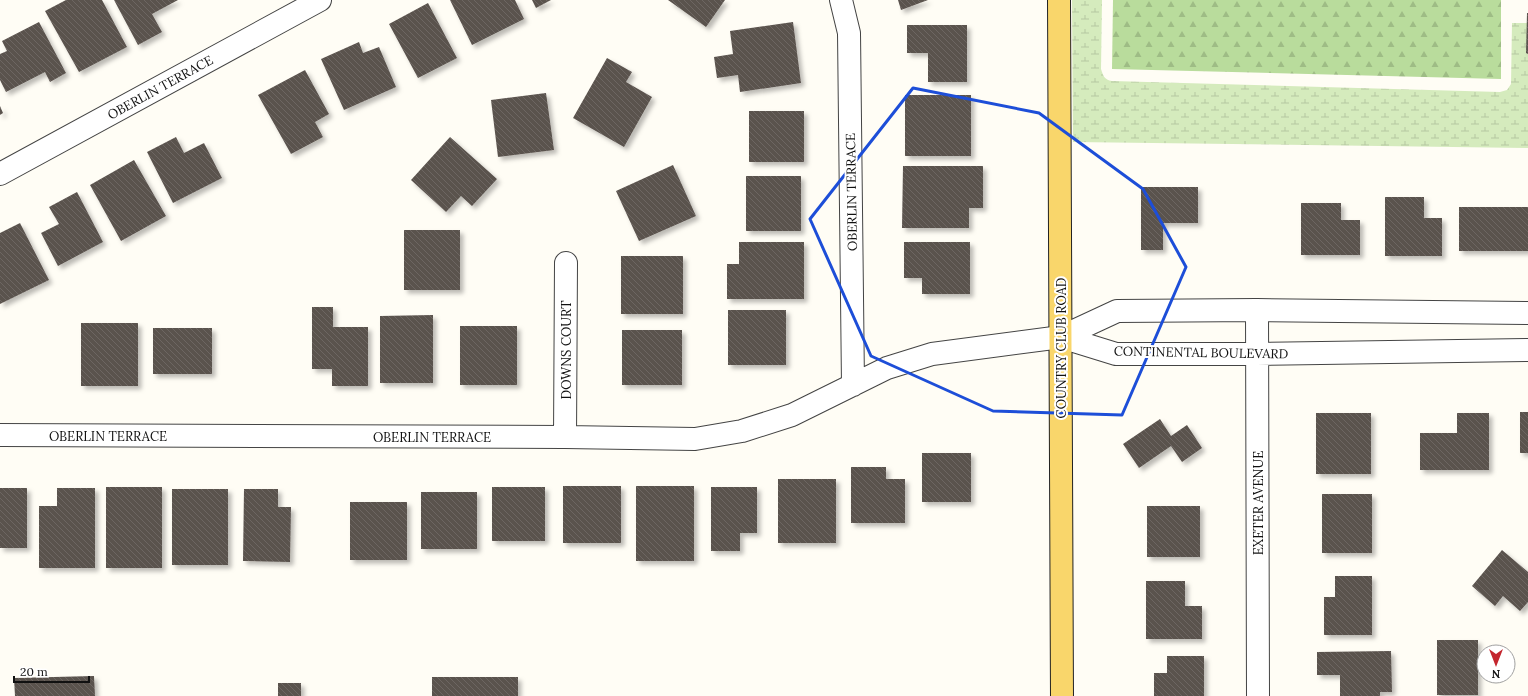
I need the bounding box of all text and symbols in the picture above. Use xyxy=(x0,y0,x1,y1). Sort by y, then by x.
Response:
street label: OBERLIN TERRACE xyxy=(104,51,216,124)
street label: OBERLIN TERRACE xyxy=(842,133,861,251)
street label: COUNTRY CLUB ROAD xyxy=(1053,277,1070,418)
street label: DOWNS COURT xyxy=(558,300,575,400)
street label: CONTINENTAL BOULEVARD xyxy=(1114,342,1289,363)
street label: OBERLIN TERRACE xyxy=(49,428,167,445)
street label: OBERLIN TERRACE xyxy=(373,429,491,446)
street label: EXETER AVENUE xyxy=(1250,451,1267,555)
north arrow xyxy=(1476,644,1516,684)
scale bar xyxy=(14,658,89,684)
text: 20 m xyxy=(20,664,48,679)
text: N xyxy=(1491,667,1500,681)

